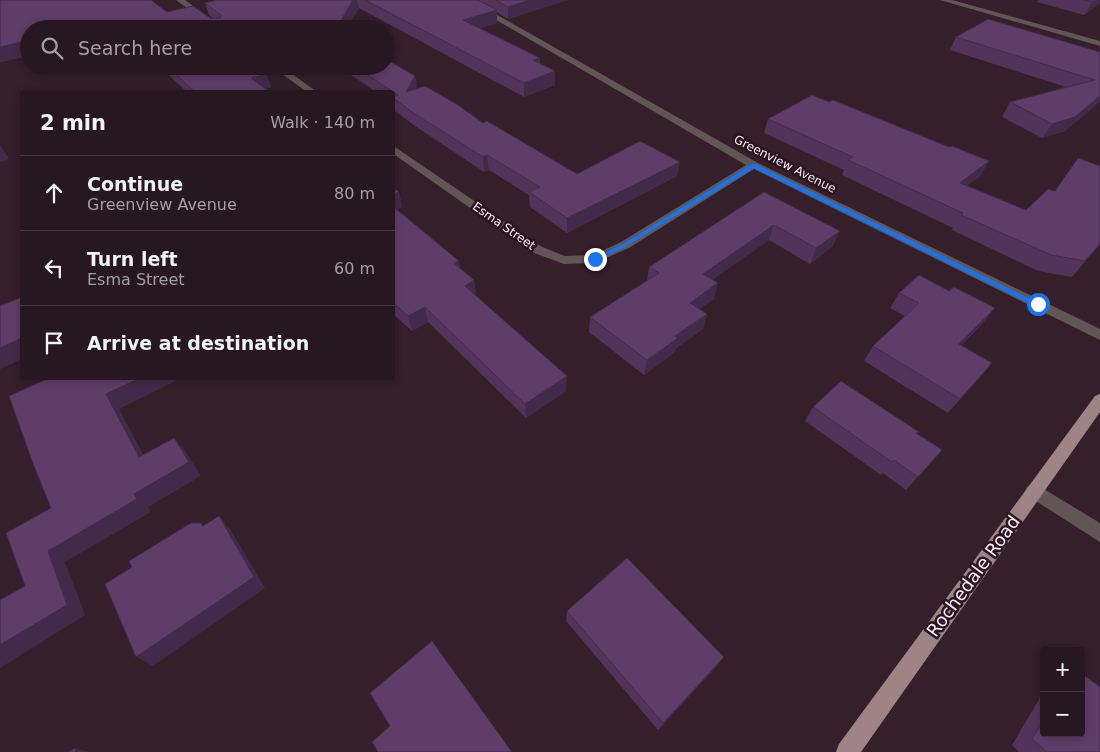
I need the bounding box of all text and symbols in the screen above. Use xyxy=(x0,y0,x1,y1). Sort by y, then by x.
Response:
search box xyxy=(20,20,395,75)
icon: search xyxy=(38,34,66,62)
text: Search here xyxy=(78,37,192,59)
text: 2 min xyxy=(40,111,106,135)
text: Walk · 140 m xyxy=(270,113,375,132)
street label: Greenview Avenue xyxy=(732,132,838,196)
text: Continue xyxy=(87,173,183,195)
icon: ahead xyxy=(40,179,68,207)
text: 80 m xyxy=(334,184,375,203)
text: Greenview Avenue xyxy=(87,195,237,214)
street label: Esma Street xyxy=(470,199,538,253)
text: Turn left xyxy=(87,248,178,270)
route end xyxy=(584,248,607,271)
icon: left xyxy=(40,254,68,282)
text: 60 m xyxy=(334,259,375,278)
text: Esma Street xyxy=(87,270,185,289)
route start xyxy=(1027,293,1050,316)
icon: arrive xyxy=(40,329,68,357)
text: Arrive at destination xyxy=(87,332,309,354)
street label: Rochedale Road xyxy=(922,511,1024,641)
map controls xyxy=(1040,647,1085,737)
button: + xyxy=(1040,647,1085,692)
button: − xyxy=(1040,692,1085,737)

